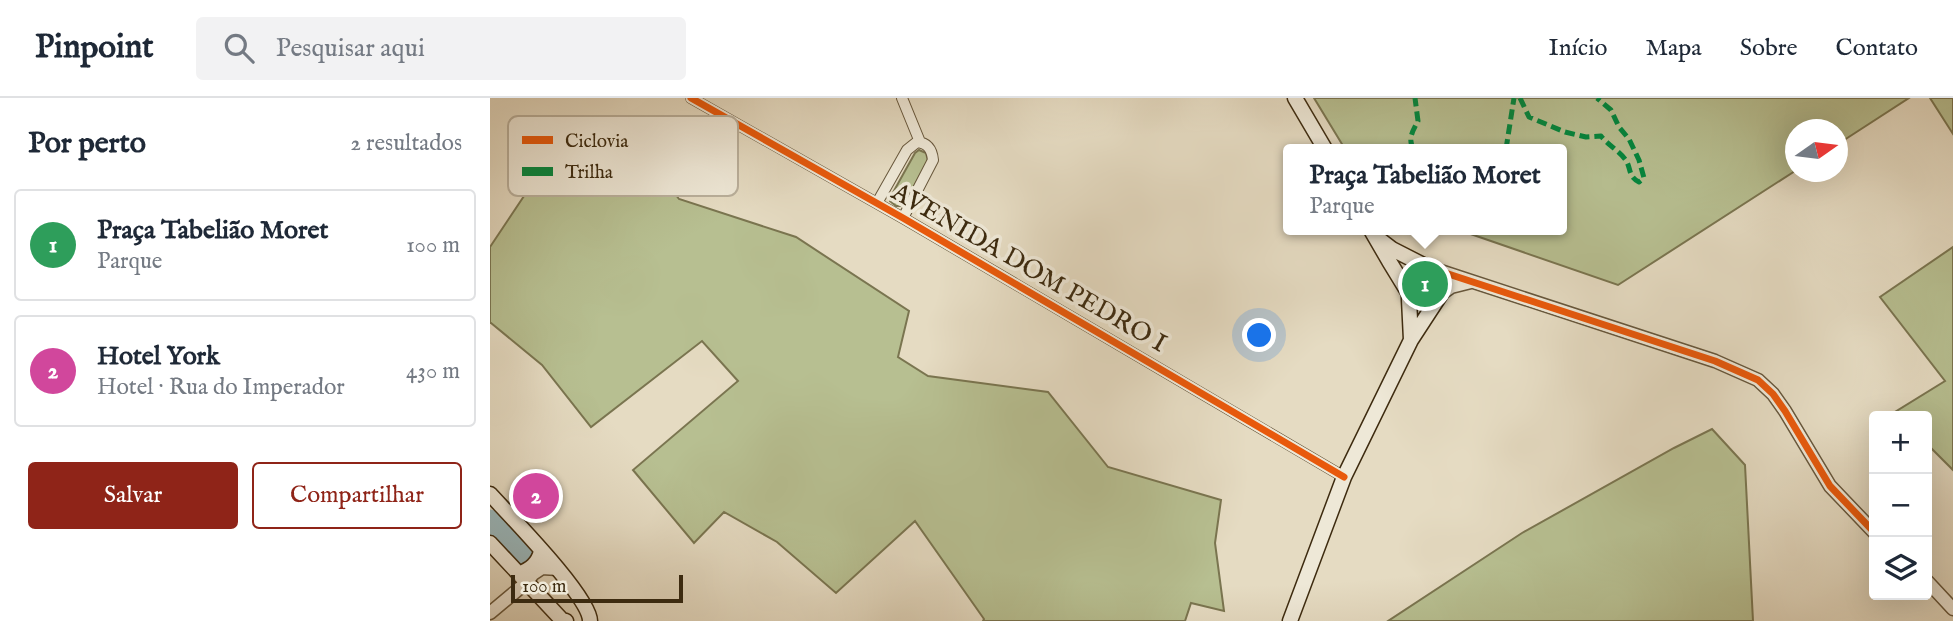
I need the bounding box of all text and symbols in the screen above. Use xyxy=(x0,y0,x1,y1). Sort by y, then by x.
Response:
search box xyxy=(196,17,686,80)
text: Pinpoint xyxy=(35,27,154,69)
icon: search xyxy=(220,29,258,67)
text: Pesquisar aqui xyxy=(276,32,425,65)
text: Início xyxy=(1548,33,1607,64)
text: Mapa xyxy=(1645,33,1702,64)
text: Sobre xyxy=(1740,33,1798,64)
text: Contato xyxy=(1836,33,1918,64)
legend xyxy=(508,116,738,196)
north arrow xyxy=(1785,119,1848,182)
text: Por perto xyxy=(28,125,146,163)
text: 2 resultados xyxy=(350,129,462,158)
text: Ciclovia xyxy=(565,130,629,154)
popup xyxy=(1283,144,1567,235)
text: Praça Tabelião Moret xyxy=(1309,159,1541,192)
text: Trilha xyxy=(565,161,614,185)
street label: AVENIDA DOM PEDRO I xyxy=(885,175,1172,360)
text: Parque xyxy=(1309,192,1375,221)
text: Praça Tabelião Moret xyxy=(97,214,328,247)
text: 1 xyxy=(49,231,57,260)
text: 100 m xyxy=(406,231,460,260)
text: Parque xyxy=(97,247,162,276)
pin: 1 xyxy=(1402,258,1448,310)
your location xyxy=(1242,318,1276,352)
text: Hotel York xyxy=(97,340,220,373)
text: 2 xyxy=(48,357,58,386)
text: 430 m xyxy=(406,357,460,386)
text: Hotel · Rua do Imperador xyxy=(97,373,345,402)
map controls xyxy=(1869,411,1932,600)
button: + xyxy=(1869,411,1932,474)
button: Salvar xyxy=(28,462,238,529)
button: Compartilhar xyxy=(252,462,462,529)
pin: 2 xyxy=(513,470,559,522)
button: − xyxy=(1869,474,1932,537)
button: layers xyxy=(1869,537,1932,600)
scale bar xyxy=(511,572,682,604)
text: 100 m xyxy=(522,575,566,599)

